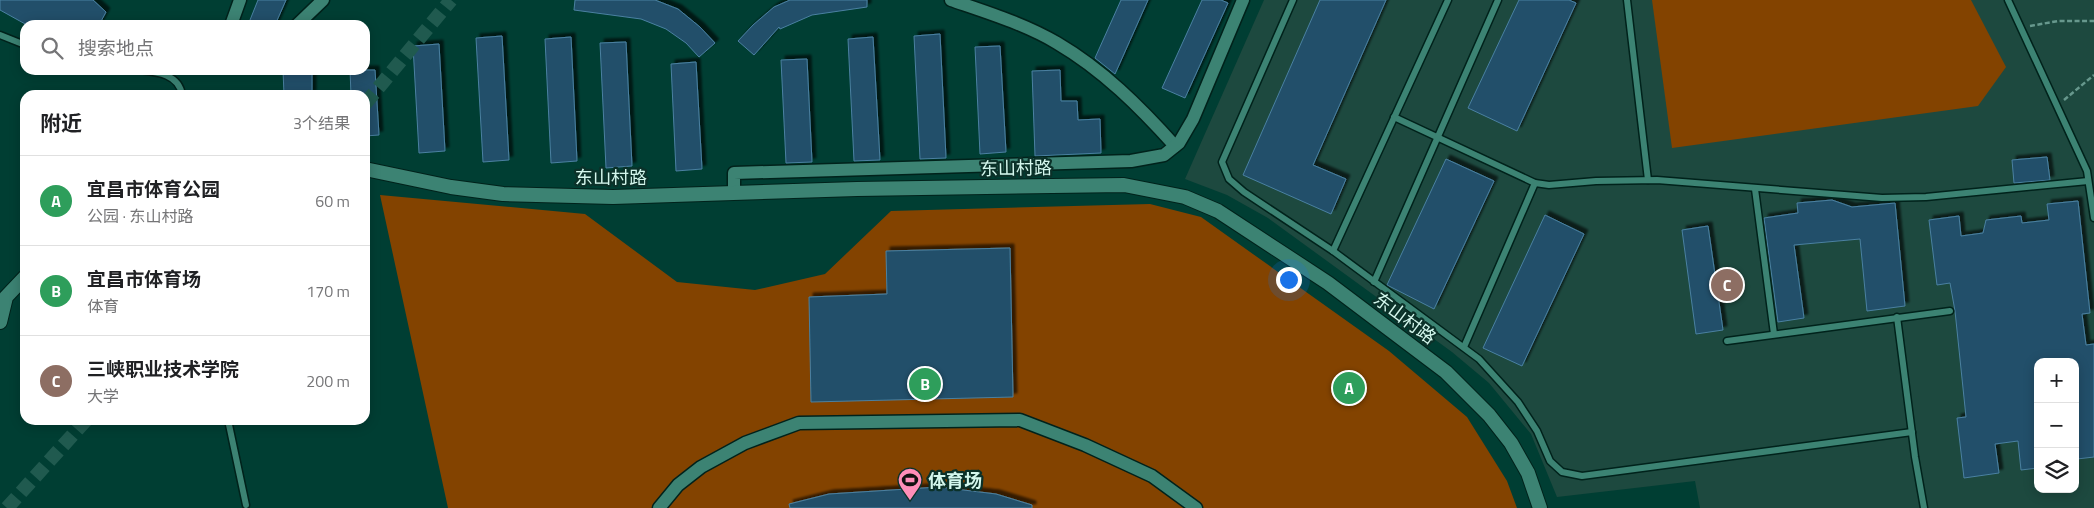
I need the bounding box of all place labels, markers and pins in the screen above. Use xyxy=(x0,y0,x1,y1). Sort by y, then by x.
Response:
pin: C xyxy=(1711,266,1743,304)
pin: B xyxy=(909,365,941,403)
pin: A xyxy=(1333,369,1365,407)
sports icon: 体育场 xyxy=(897,467,923,501)
place label: 体育场 xyxy=(928,467,982,494)

